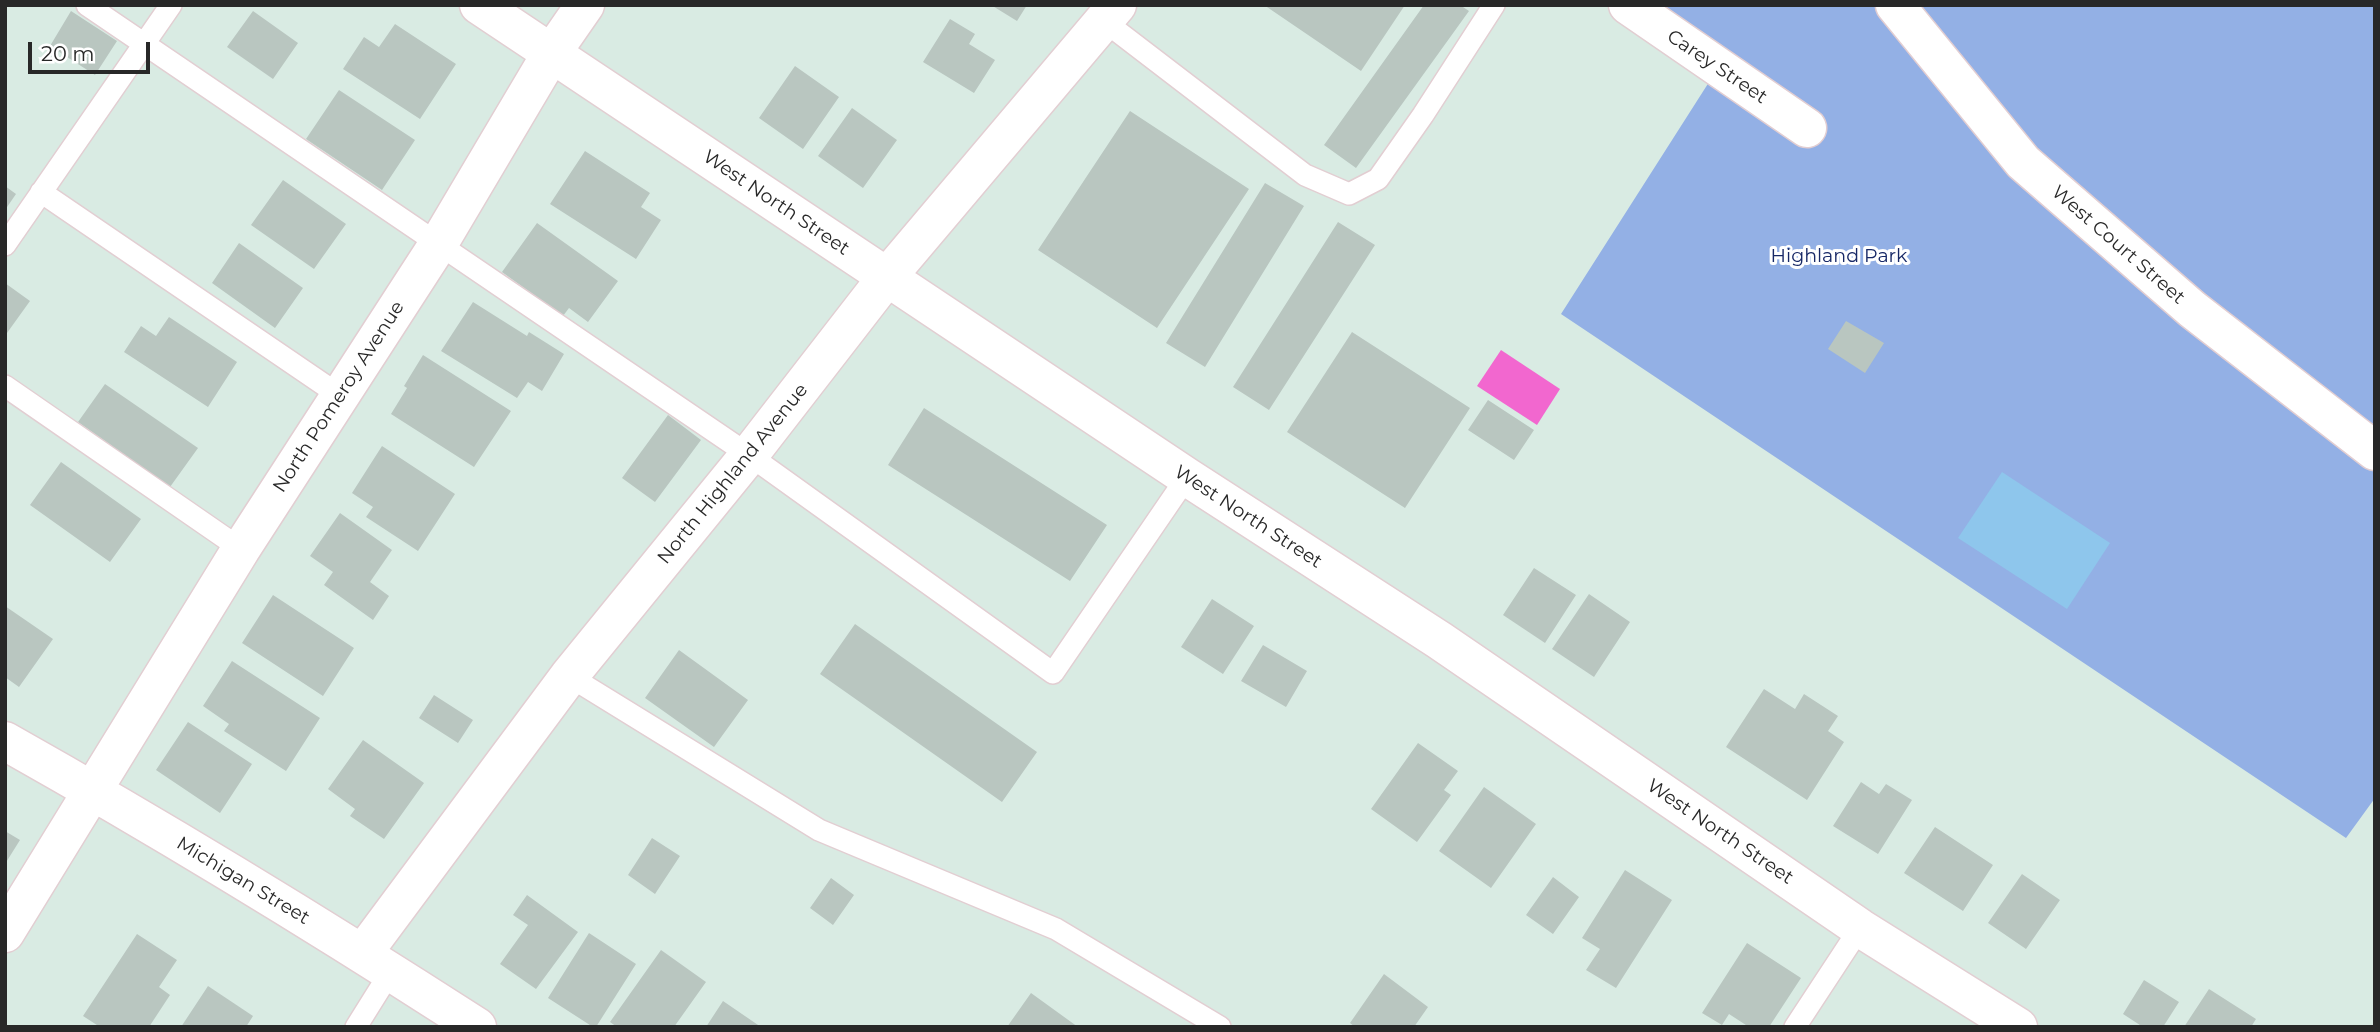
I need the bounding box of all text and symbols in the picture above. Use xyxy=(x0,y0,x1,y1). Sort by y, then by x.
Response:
street label: Carey Street xyxy=(1663,25,1771,109)
scale bar xyxy=(32,28,154,72)
text: 20 m xyxy=(41,41,95,66)
street label: West North Street xyxy=(698,146,854,260)
street label: West Court Street xyxy=(2047,181,2189,309)
park label: Highland Park xyxy=(1771,245,1907,267)
street label: North Pomeroy Avenue xyxy=(269,297,409,497)
street label: North Highland Avenue xyxy=(653,379,813,569)
street label: West North Street xyxy=(1170,461,1326,573)
street label: West North Street xyxy=(1642,775,1798,889)
street label: Michigan Street xyxy=(172,832,314,930)

